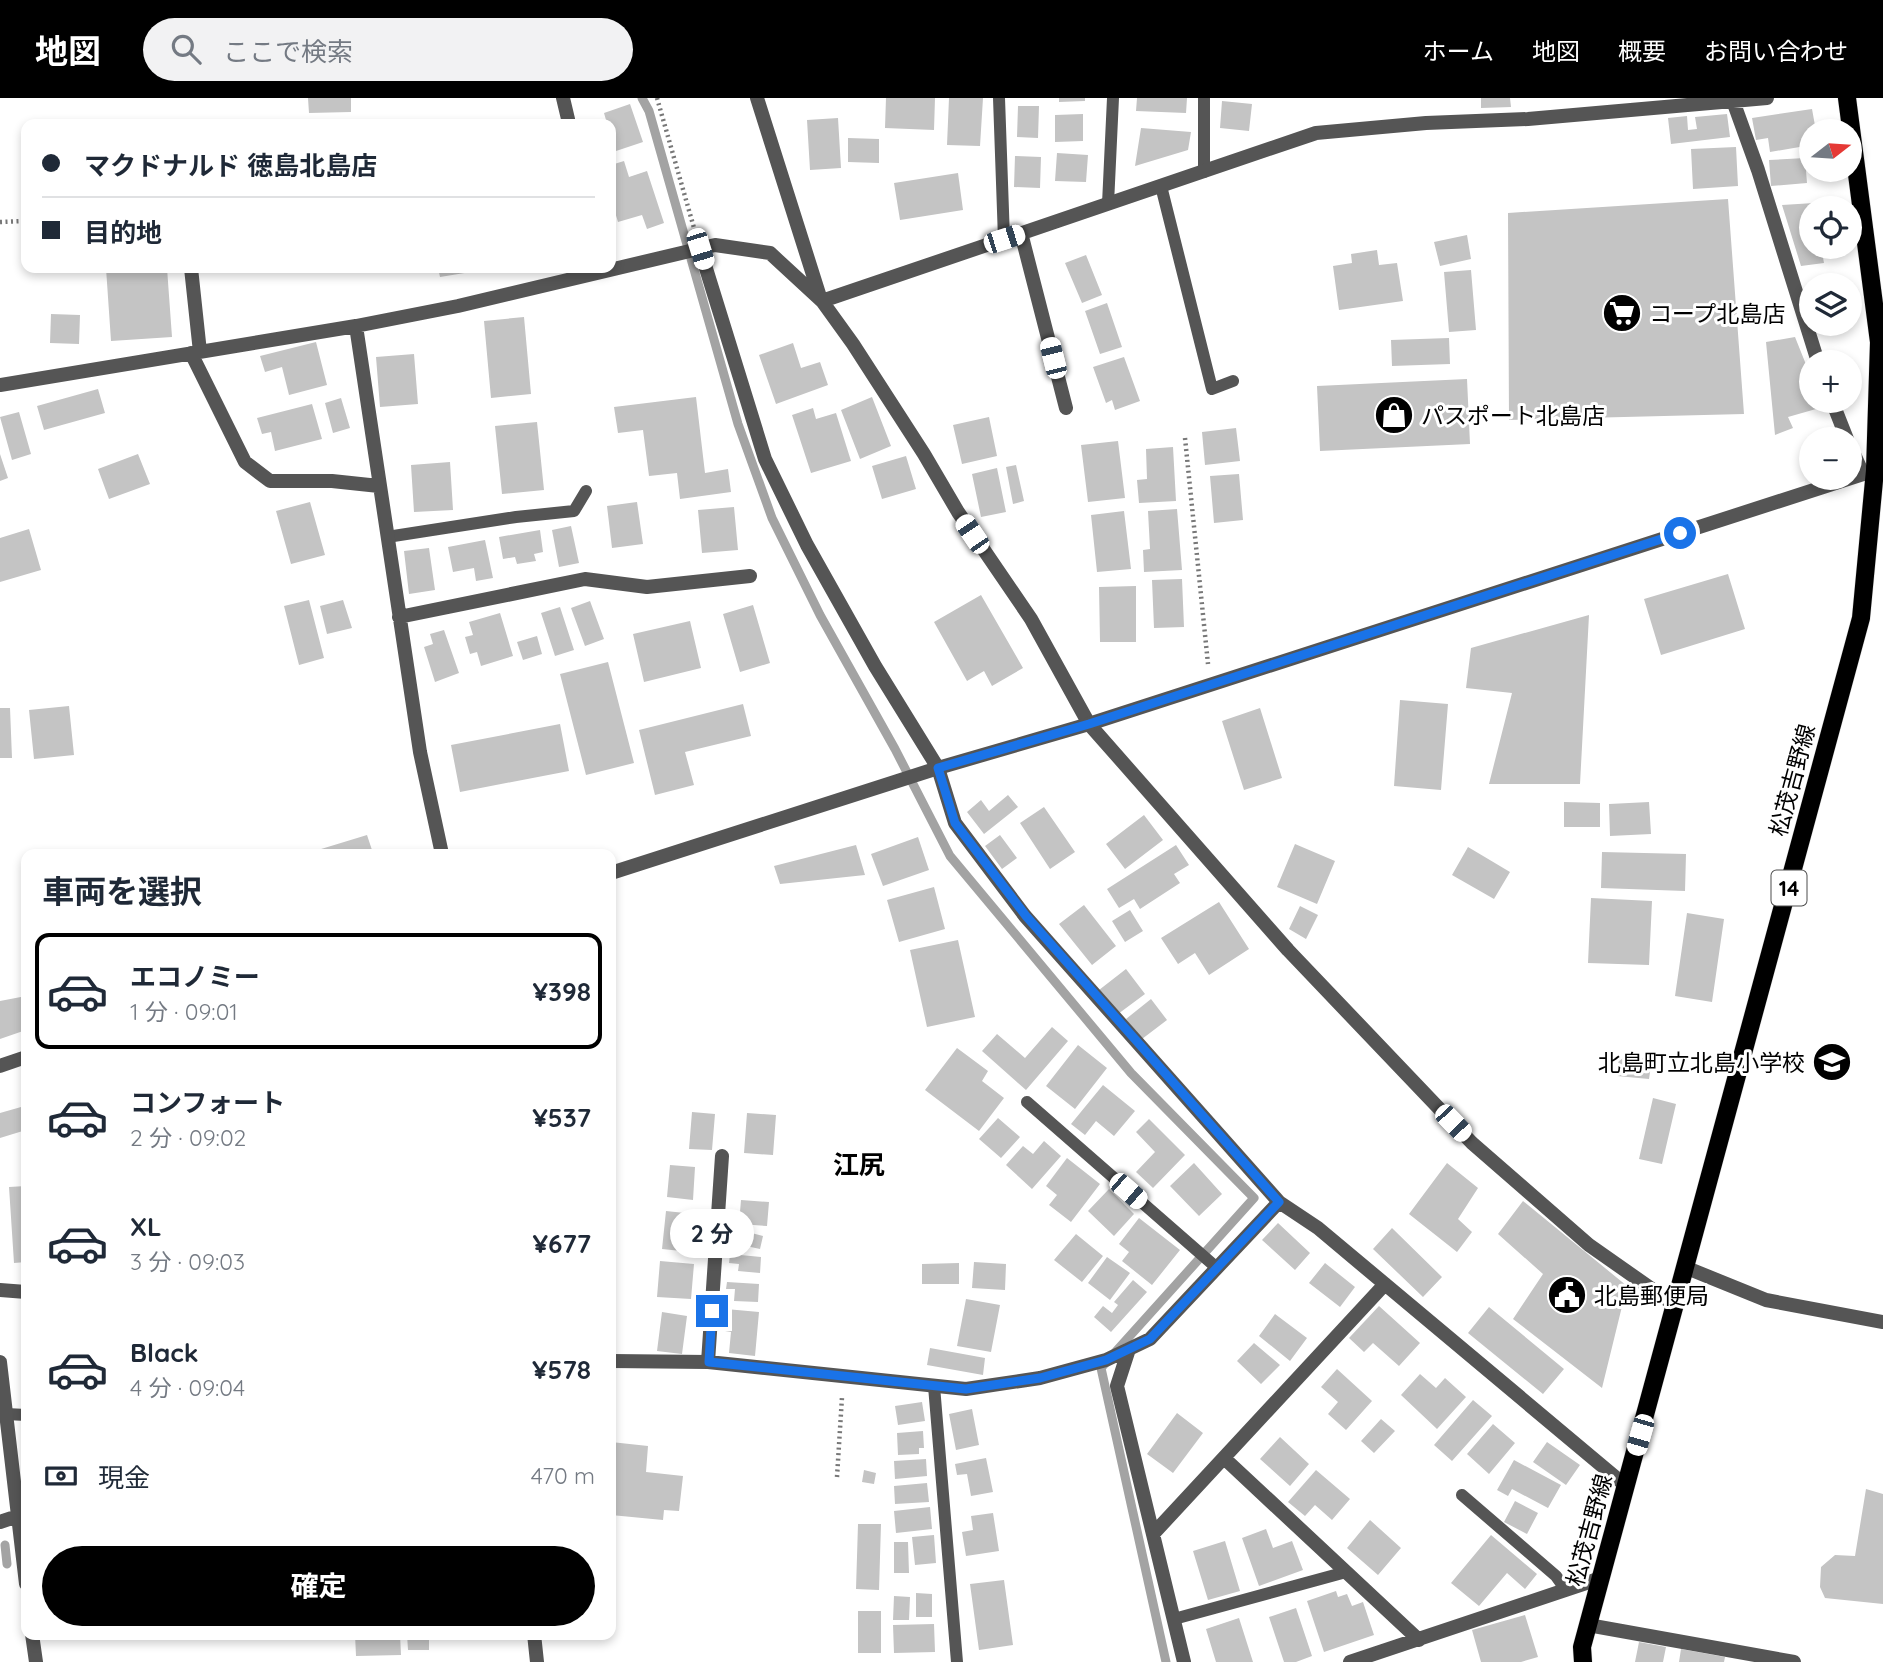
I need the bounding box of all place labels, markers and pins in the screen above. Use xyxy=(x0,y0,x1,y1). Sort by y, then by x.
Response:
supermarket icon: コープ北島店 xyxy=(1601,292,1643,334)
place label: コープ北島店 xyxy=(1649,299,1786,328)
shop icon: パスポート北島店 xyxy=(1373,394,1415,436)
place label: パスポート北島店 xyxy=(1421,401,1605,430)
school or university icon: 北島町立北島小学校 xyxy=(1811,1041,1853,1083)
place label: 北島町立北島小学校 xyxy=(1598,1048,1805,1077)
public building icon: 北島郵便局 xyxy=(1546,1274,1588,1316)
place label: 北島郵便局 xyxy=(1594,1281,1709,1310)

